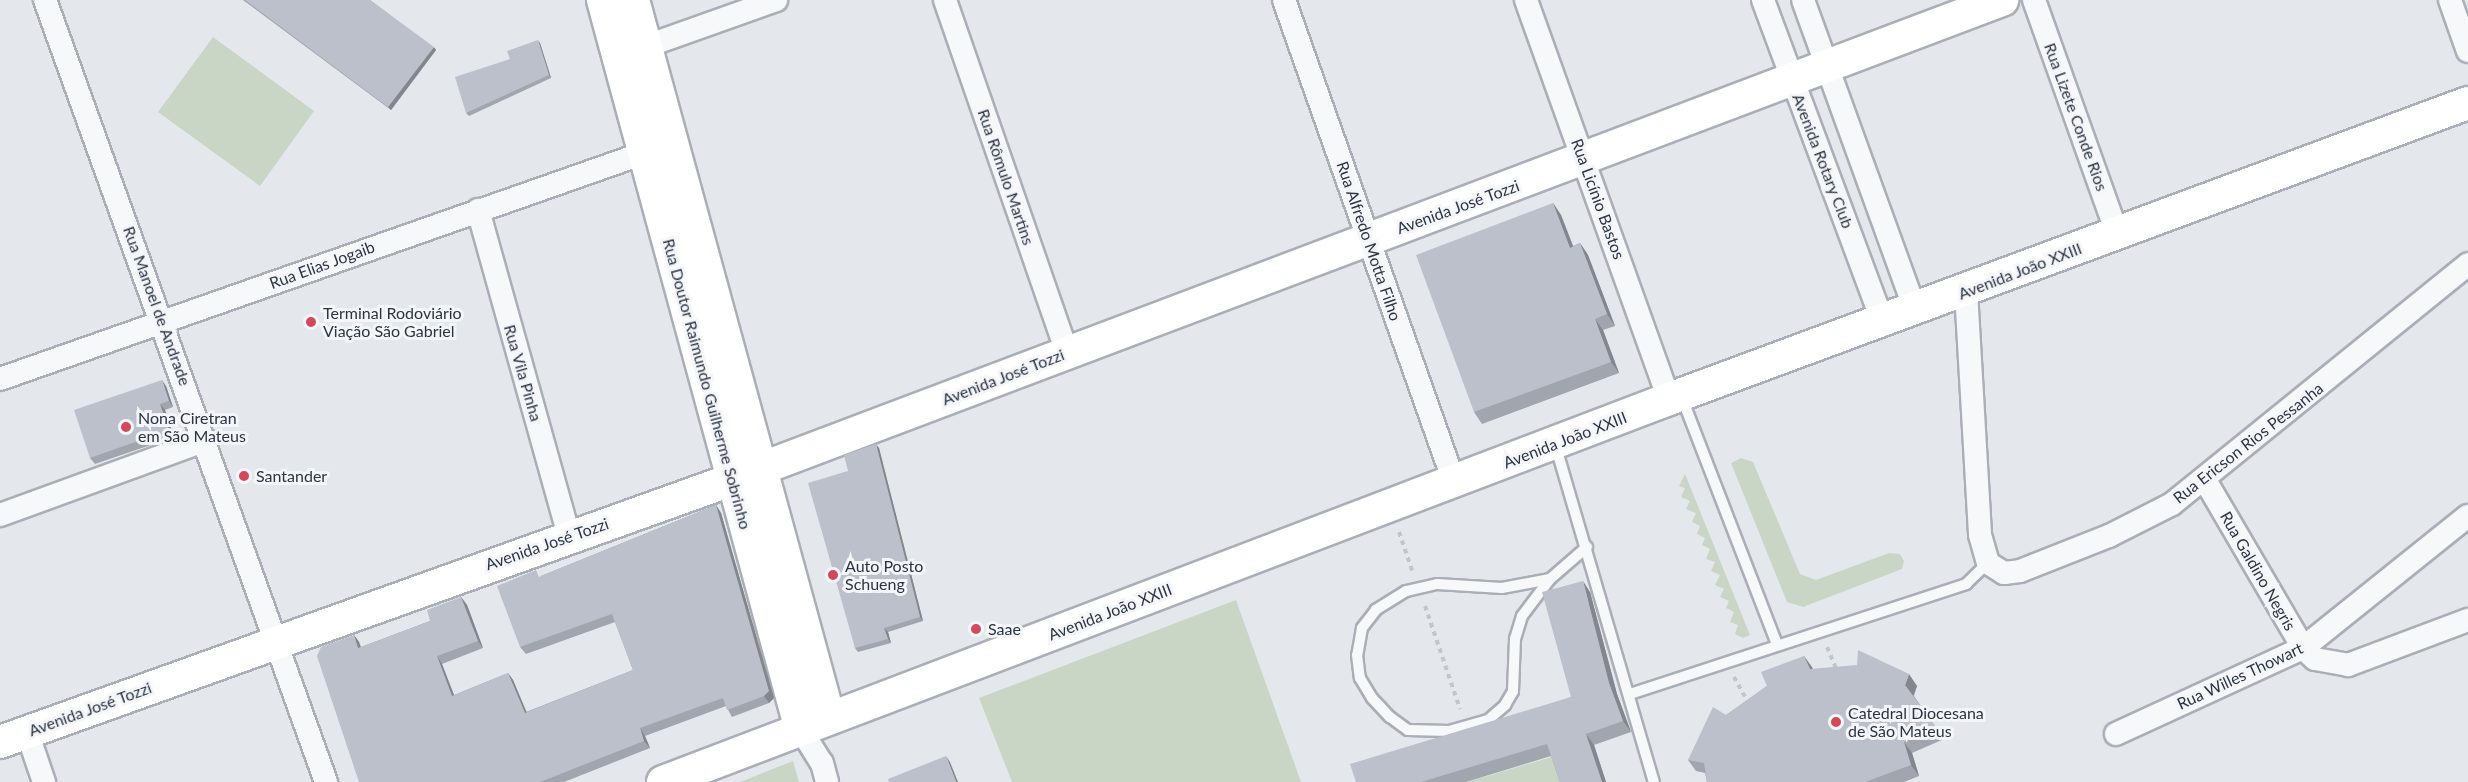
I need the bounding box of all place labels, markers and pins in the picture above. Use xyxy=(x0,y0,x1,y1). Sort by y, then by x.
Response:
place label: Terminal Rodoviário Viação São Gabriel xyxy=(323,303,462,341)
marker: Terminal Rodoviário Viação São Gabriel xyxy=(304,315,318,329)
place label: Nona Ciretran em São Mateus xyxy=(138,408,246,446)
marker: Nona Ciretran em São Mateus xyxy=(119,420,133,434)
place label: Santander xyxy=(256,466,327,486)
marker: Santander xyxy=(237,469,251,483)
place label: Auto Posto Schueng xyxy=(845,556,923,594)
marker: Auto Posto Schueng xyxy=(826,568,840,582)
place label: Saae xyxy=(988,619,1021,639)
marker: Saae xyxy=(969,622,983,636)
place label: Catedral Diocesana de São Mateus xyxy=(1848,703,1984,741)
marker: Catedral Diocesana de São Mateus xyxy=(1829,715,1843,729)

